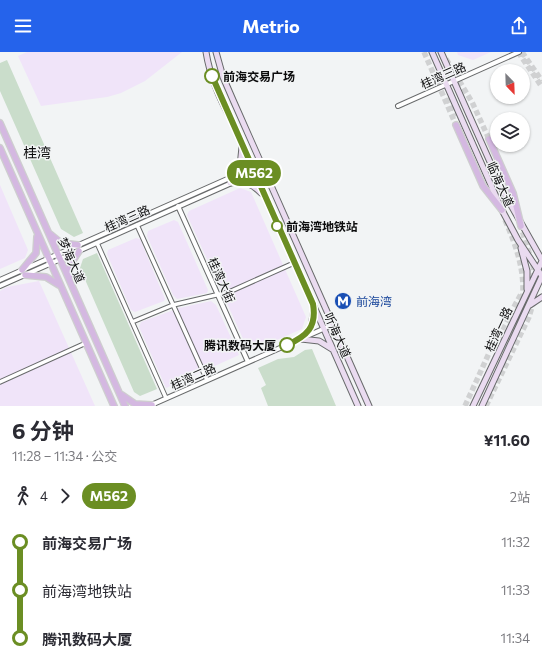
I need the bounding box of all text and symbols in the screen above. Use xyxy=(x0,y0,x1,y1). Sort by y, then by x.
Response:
icon: menu xyxy=(12,15,34,37)
text: Metrio xyxy=(242,15,300,37)
icon: share xyxy=(508,15,530,37)
street label: 桂湾三路 xyxy=(418,59,468,91)
north arrow xyxy=(490,64,530,104)
map controls xyxy=(490,64,530,152)
marker: 前海交易广场 xyxy=(204,68,220,84)
place label: 前海交易广场 xyxy=(223,69,295,83)
button: layers xyxy=(490,112,530,152)
district label: 桂湾 xyxy=(23,144,51,161)
street label: 临海大道 xyxy=(485,159,517,209)
line badge: M562 xyxy=(226,160,282,186)
text: M562 xyxy=(235,164,273,181)
street label: 桂湾三路 xyxy=(102,202,152,234)
place label: 前海湾地铁站 xyxy=(286,219,358,233)
marker: 前海湾地铁站 xyxy=(271,220,283,232)
street label: 梦海大道 xyxy=(56,235,88,285)
street label: 桂湾大街 xyxy=(206,255,238,305)
metro station icon: 前海湾 xyxy=(333,291,353,311)
place label: 前海湾 xyxy=(356,294,392,308)
street label: 桂湾一路 xyxy=(482,304,514,354)
street label: 听海大道 xyxy=(322,310,354,360)
marker: 腾讯数码大厦 xyxy=(279,337,295,353)
place label: 腾讯数码大厦 xyxy=(204,338,276,352)
street label: 桂湾二路 xyxy=(168,360,218,392)
text: 6 分钟 xyxy=(12,417,74,444)
text: ¥11.60 xyxy=(484,431,530,449)
text: 11:28 – 11:34 · 公交 xyxy=(12,448,117,464)
icon: walk xyxy=(12,485,34,507)
icon: forward xyxy=(54,485,76,507)
text: M562 xyxy=(90,487,128,504)
text: 4 xyxy=(40,488,48,504)
text: 2站 xyxy=(510,489,530,505)
text: 前海交易广场 xyxy=(42,534,132,552)
text: 11:32 xyxy=(501,534,530,550)
text: 前海湾地铁站 xyxy=(42,582,132,600)
text: 11:33 xyxy=(501,582,530,598)
text: 腾讯数码大厦 xyxy=(42,630,132,648)
text: 11:34 xyxy=(501,630,530,646)

